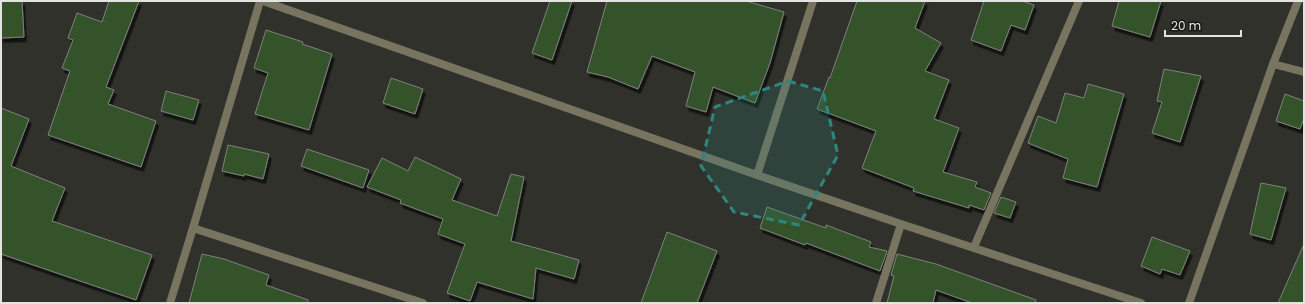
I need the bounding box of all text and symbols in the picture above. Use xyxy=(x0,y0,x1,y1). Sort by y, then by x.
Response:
scale bar xyxy=(1165,12,1241,38)
text: 20 m xyxy=(1171,17,1201,34)

